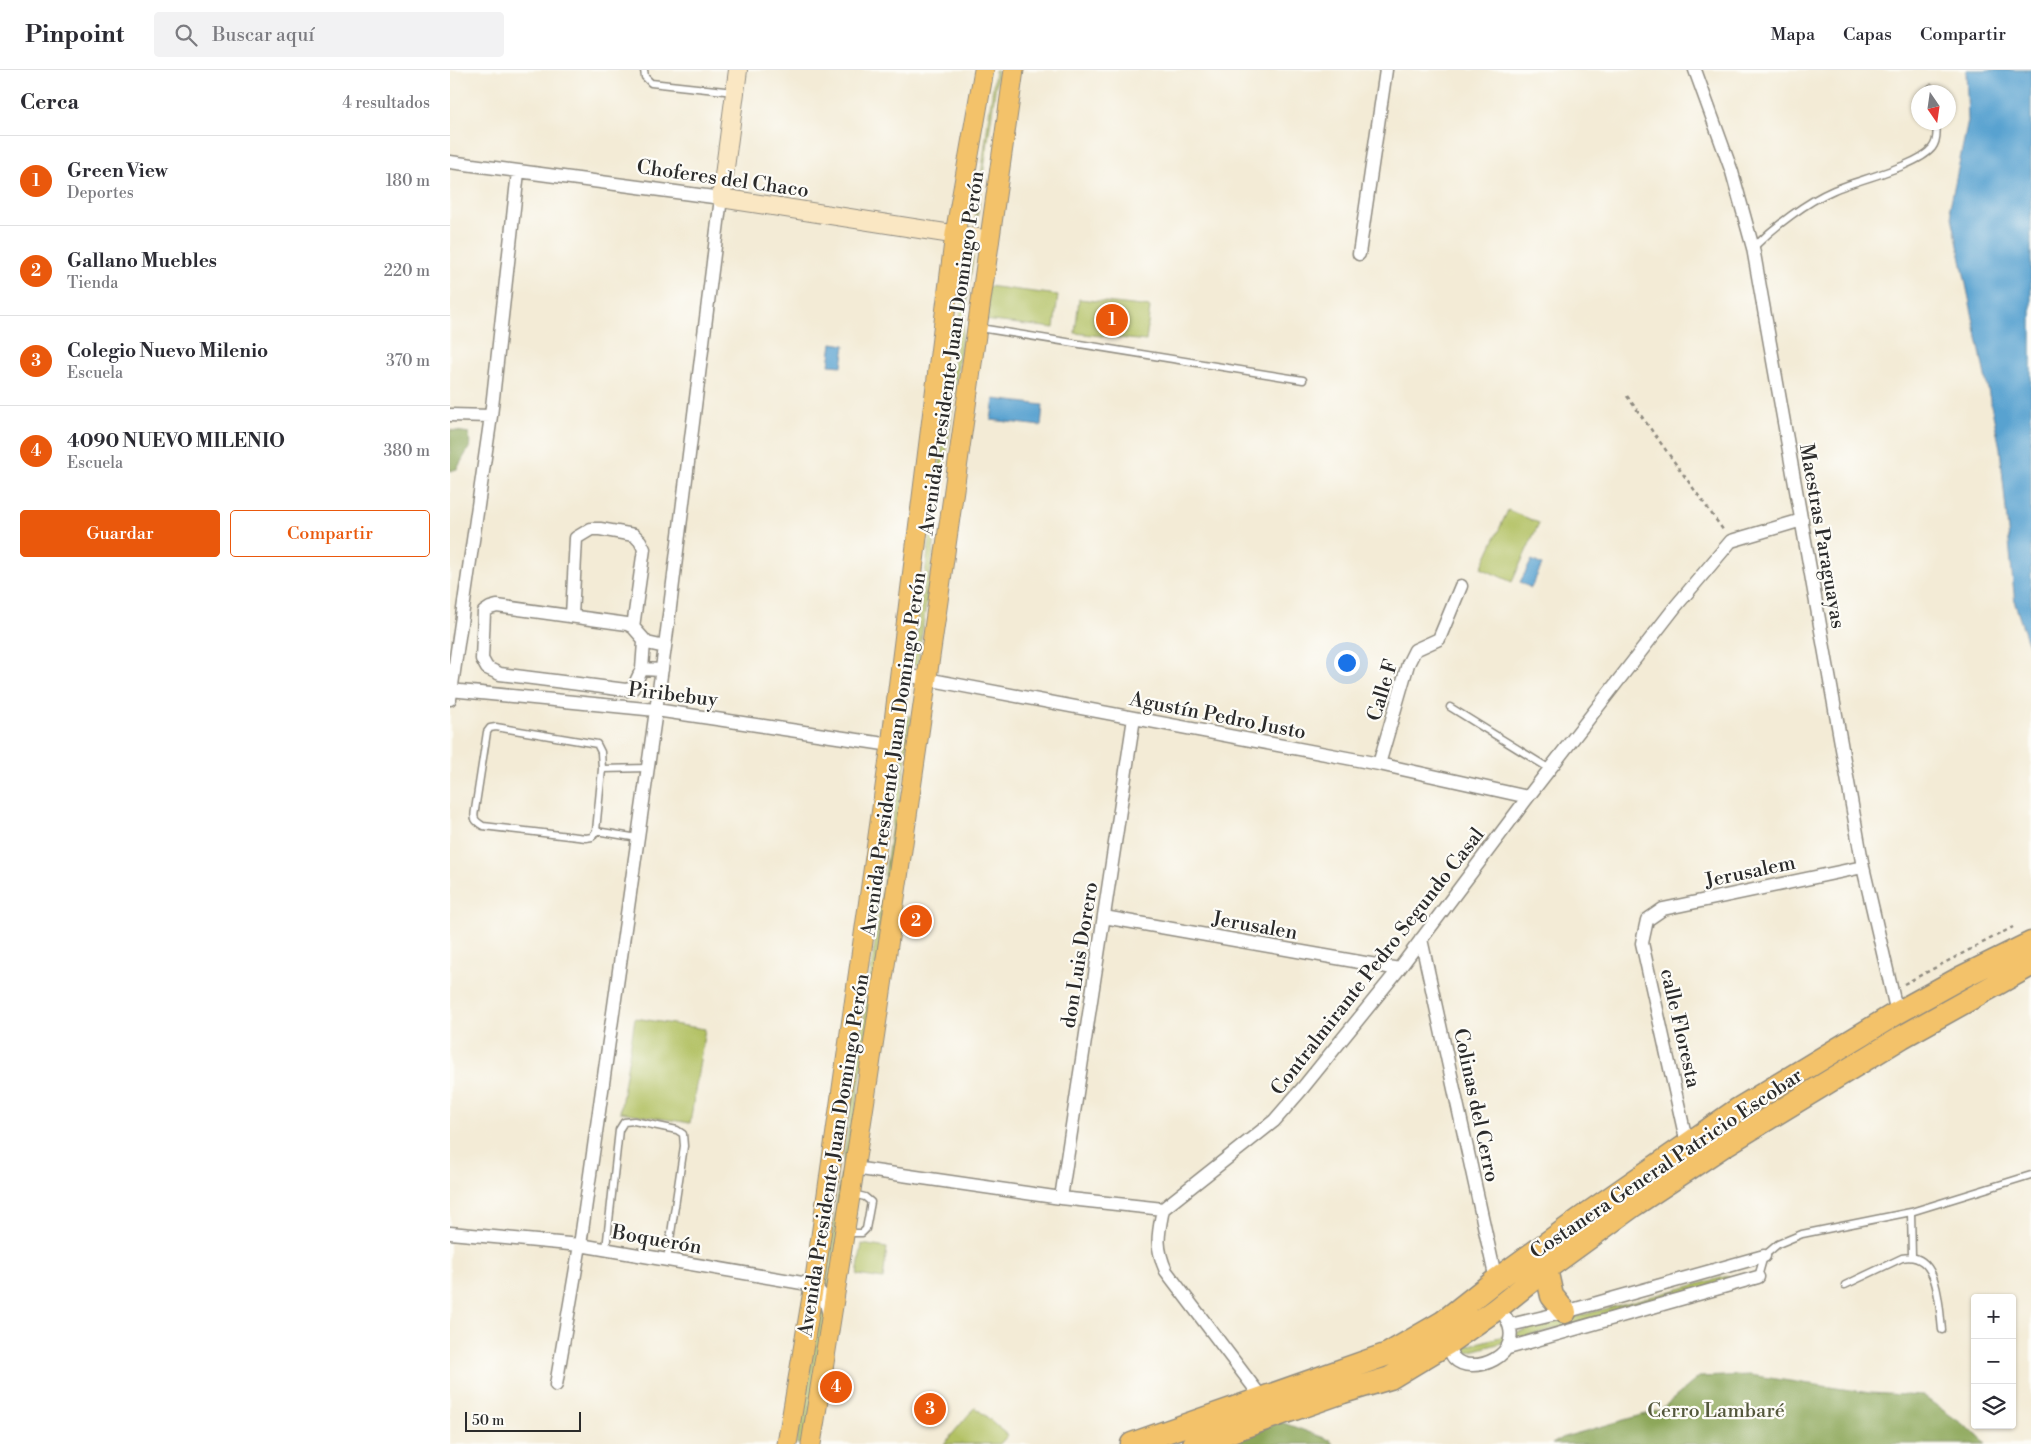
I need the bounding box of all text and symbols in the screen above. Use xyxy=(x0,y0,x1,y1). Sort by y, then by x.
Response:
search box xyxy=(154,12,504,57)
text: Pinpoint xyxy=(25,20,124,50)
icon: search xyxy=(172,21,200,49)
text: Buscar aquí xyxy=(212,23,315,47)
text: Mapa xyxy=(1771,23,1815,46)
text: Capas xyxy=(1843,23,1892,46)
text: Compartir xyxy=(1920,23,2006,46)
north arrow xyxy=(1911,85,1956,130)
text: Cerca xyxy=(20,90,79,116)
text: 4 resultados xyxy=(342,93,430,113)
street label: Choferes del Chaco xyxy=(635,155,810,204)
text: Green View xyxy=(67,159,168,183)
street label: Avenida Presidente Juan Domingo Perón xyxy=(914,169,990,538)
text: 1 xyxy=(32,171,40,191)
text: 180 m xyxy=(386,171,430,191)
text: Deportes xyxy=(67,183,134,203)
text: Gallano Muebles xyxy=(67,249,217,273)
text: 2 xyxy=(31,261,41,281)
text: 220 m xyxy=(384,261,430,281)
text: Tienda xyxy=(67,273,118,293)
pin: 1 xyxy=(1096,301,1128,339)
text: Colegio Nuevo Milenio xyxy=(67,339,268,363)
text: 3 xyxy=(31,351,41,371)
text: 370 m xyxy=(386,351,430,371)
text: Escuela xyxy=(67,363,123,383)
text: 4090 NUEVO MILENIO xyxy=(67,429,285,453)
text: 4 xyxy=(31,441,41,461)
text: 380 m xyxy=(383,441,430,461)
street label: Maestras Paraguayas xyxy=(1793,442,1850,631)
text: Escuela xyxy=(67,453,123,473)
button: Guardar xyxy=(20,510,220,557)
button: Compartir xyxy=(230,510,430,557)
street label: Avenida Presidente Juan Domingo Perón xyxy=(856,570,932,939)
your location xyxy=(1334,650,1360,676)
street label: Calle F xyxy=(1362,657,1405,724)
street label: Piribebuy xyxy=(627,678,719,713)
street label: Agustín Pedro Justo xyxy=(1126,687,1308,746)
street label: Contralmirante Pedro Segundo Casal xyxy=(1266,823,1490,1101)
street label: Jerusalem xyxy=(1702,851,1798,894)
street label: don Luis Dorero xyxy=(1057,880,1104,1030)
pin: 2 xyxy=(900,902,932,940)
street label: Jerusalen xyxy=(1209,907,1299,946)
street label: calle Floresta xyxy=(1654,966,1706,1091)
street label: Avenida Presidente Juan Domingo Perón xyxy=(793,972,876,1340)
street label: Colinas del Cerro xyxy=(1447,1026,1504,1184)
street label: Costanera General Patricio Escobar xyxy=(1526,1063,1808,1265)
street label: Boquerón xyxy=(609,1220,704,1261)
map controls xyxy=(1971,1294,2016,1429)
button: + xyxy=(1971,1294,2016,1339)
button: − xyxy=(1971,1339,2016,1384)
pin: 4 xyxy=(820,1368,852,1406)
button: layers xyxy=(1971,1384,2016,1429)
pin: 3 xyxy=(914,1390,946,1428)
park label: Cerro Lambaré xyxy=(1647,1399,1785,1424)
scale bar xyxy=(465,1409,581,1432)
text: 50 m xyxy=(472,1412,504,1430)

